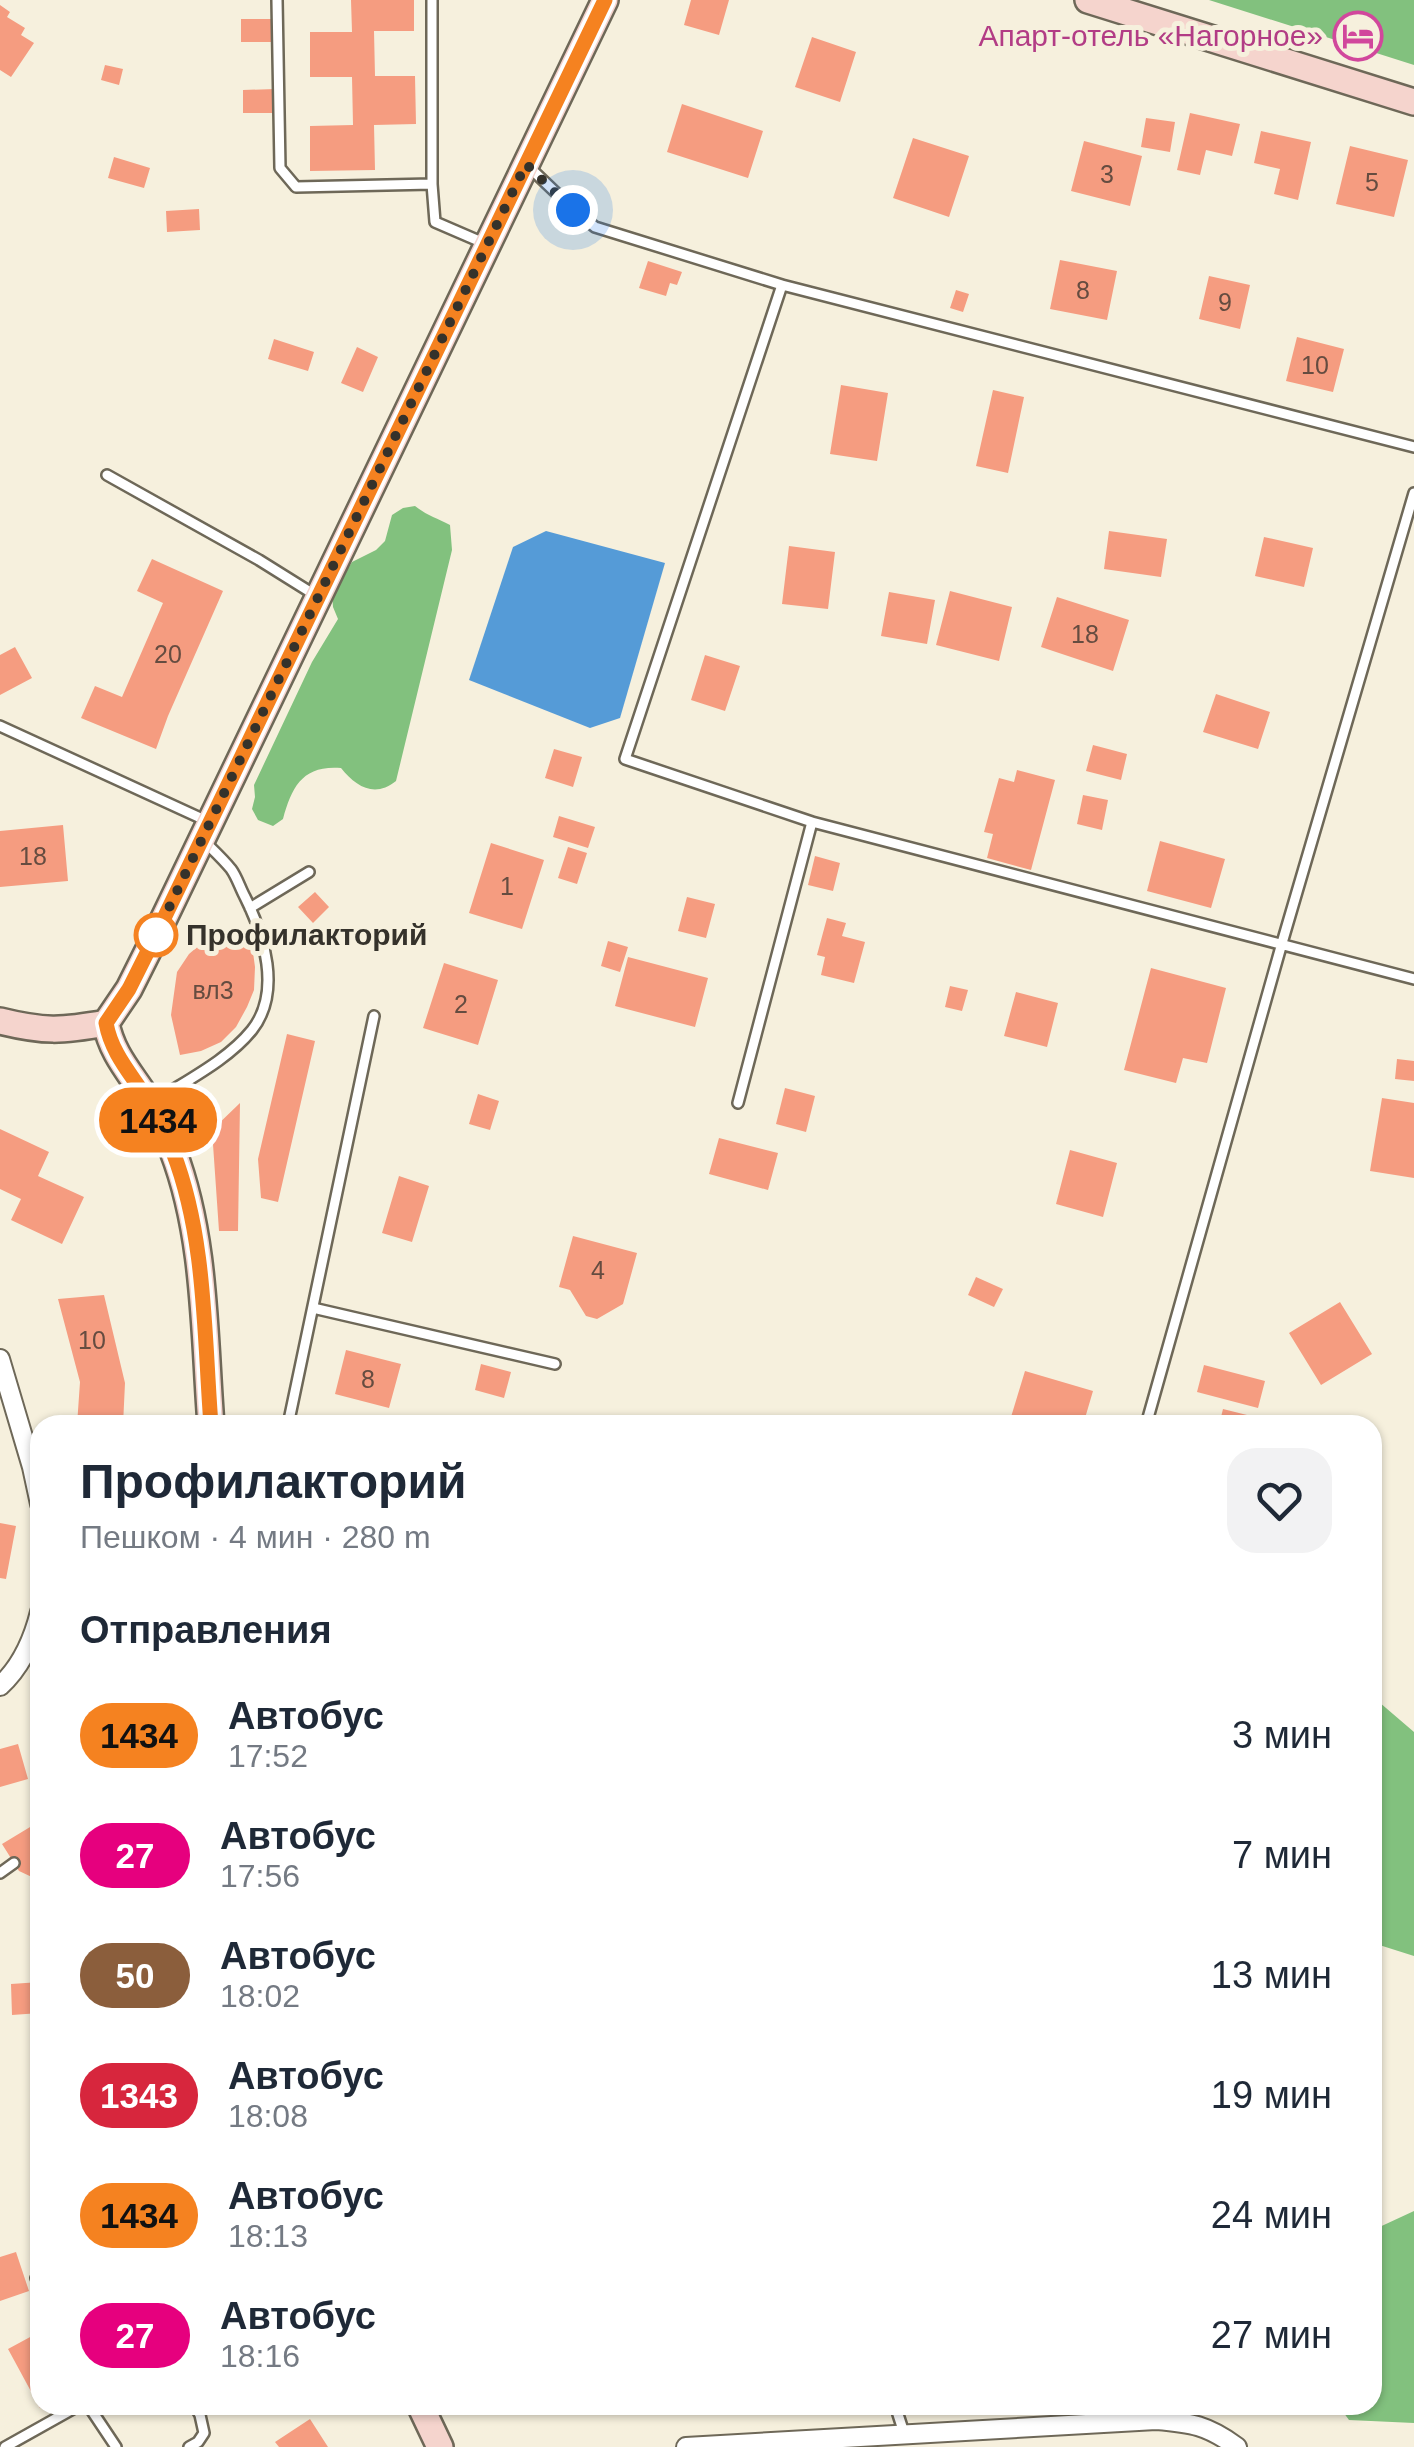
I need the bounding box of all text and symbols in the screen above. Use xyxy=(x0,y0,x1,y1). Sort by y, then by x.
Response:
hotel icon: Апарт-отель «Нагорное» xyxy=(1332,10,1384,62)
place label: Апарт-отель «Нагорное» xyxy=(978,19,1323,52)
house number: 3 xyxy=(1100,160,1114,188)
house number: 5 xyxy=(1365,168,1379,196)
your location xyxy=(548,185,598,235)
house number: 8 xyxy=(1076,276,1090,304)
house number: 9 xyxy=(1218,288,1232,316)
house number: 10 xyxy=(1301,351,1329,379)
house number: 18 xyxy=(1071,620,1099,648)
house number: 20 xyxy=(154,640,182,668)
house number: 18 xyxy=(19,842,47,870)
house number: 1 xyxy=(500,872,514,900)
marker: Профилакторий xyxy=(135,914,177,956)
place label: Профилакторий xyxy=(186,918,428,951)
house number: вл3 xyxy=(192,976,234,1004)
house number: 2 xyxy=(454,990,468,1018)
line badge: 1434 xyxy=(88,1088,228,1152)
text: 1434 xyxy=(119,1101,197,1140)
house number: 4 xyxy=(591,1256,605,1284)
house number: 10 xyxy=(78,1326,106,1354)
house number: 8 xyxy=(361,1365,375,1393)
button: heart xyxy=(1227,1448,1332,1553)
text: Профилакторий xyxy=(80,1455,466,1508)
text: Пешком · 4 мин · 280 m xyxy=(80,1519,431,1555)
text: Отправления xyxy=(80,1609,332,1651)
text: Автобус xyxy=(228,1695,384,1737)
text: 3 мин xyxy=(1232,1714,1332,1756)
text: 1434 xyxy=(100,1716,178,1755)
text: 17:52 xyxy=(228,1738,308,1774)
text: Автобус xyxy=(220,1815,376,1857)
text: 7 мин xyxy=(1232,1834,1332,1876)
text: 27 xyxy=(116,1836,154,1875)
text: 17:56 xyxy=(220,1858,300,1894)
text: Автобус xyxy=(220,1935,376,1977)
text: 13 мин xyxy=(1211,1954,1332,1996)
text: 50 xyxy=(116,1956,154,1995)
text: 18:02 xyxy=(220,1978,300,2014)
text: Автобус xyxy=(228,2055,384,2097)
text: 19 мин xyxy=(1211,2074,1332,2116)
text: 1343 xyxy=(100,2076,178,2115)
text: 18:08 xyxy=(228,2098,308,2134)
text: Автобус xyxy=(228,2175,384,2217)
text: 24 мин xyxy=(1211,2194,1332,2236)
text: 1434 xyxy=(100,2196,178,2235)
text: 18:13 xyxy=(228,2218,308,2254)
text: Автобус xyxy=(220,2295,376,2337)
text: 27 мин xyxy=(1211,2314,1332,2356)
text: 27 xyxy=(116,2316,154,2355)
text: 18:16 xyxy=(220,2338,300,2374)

